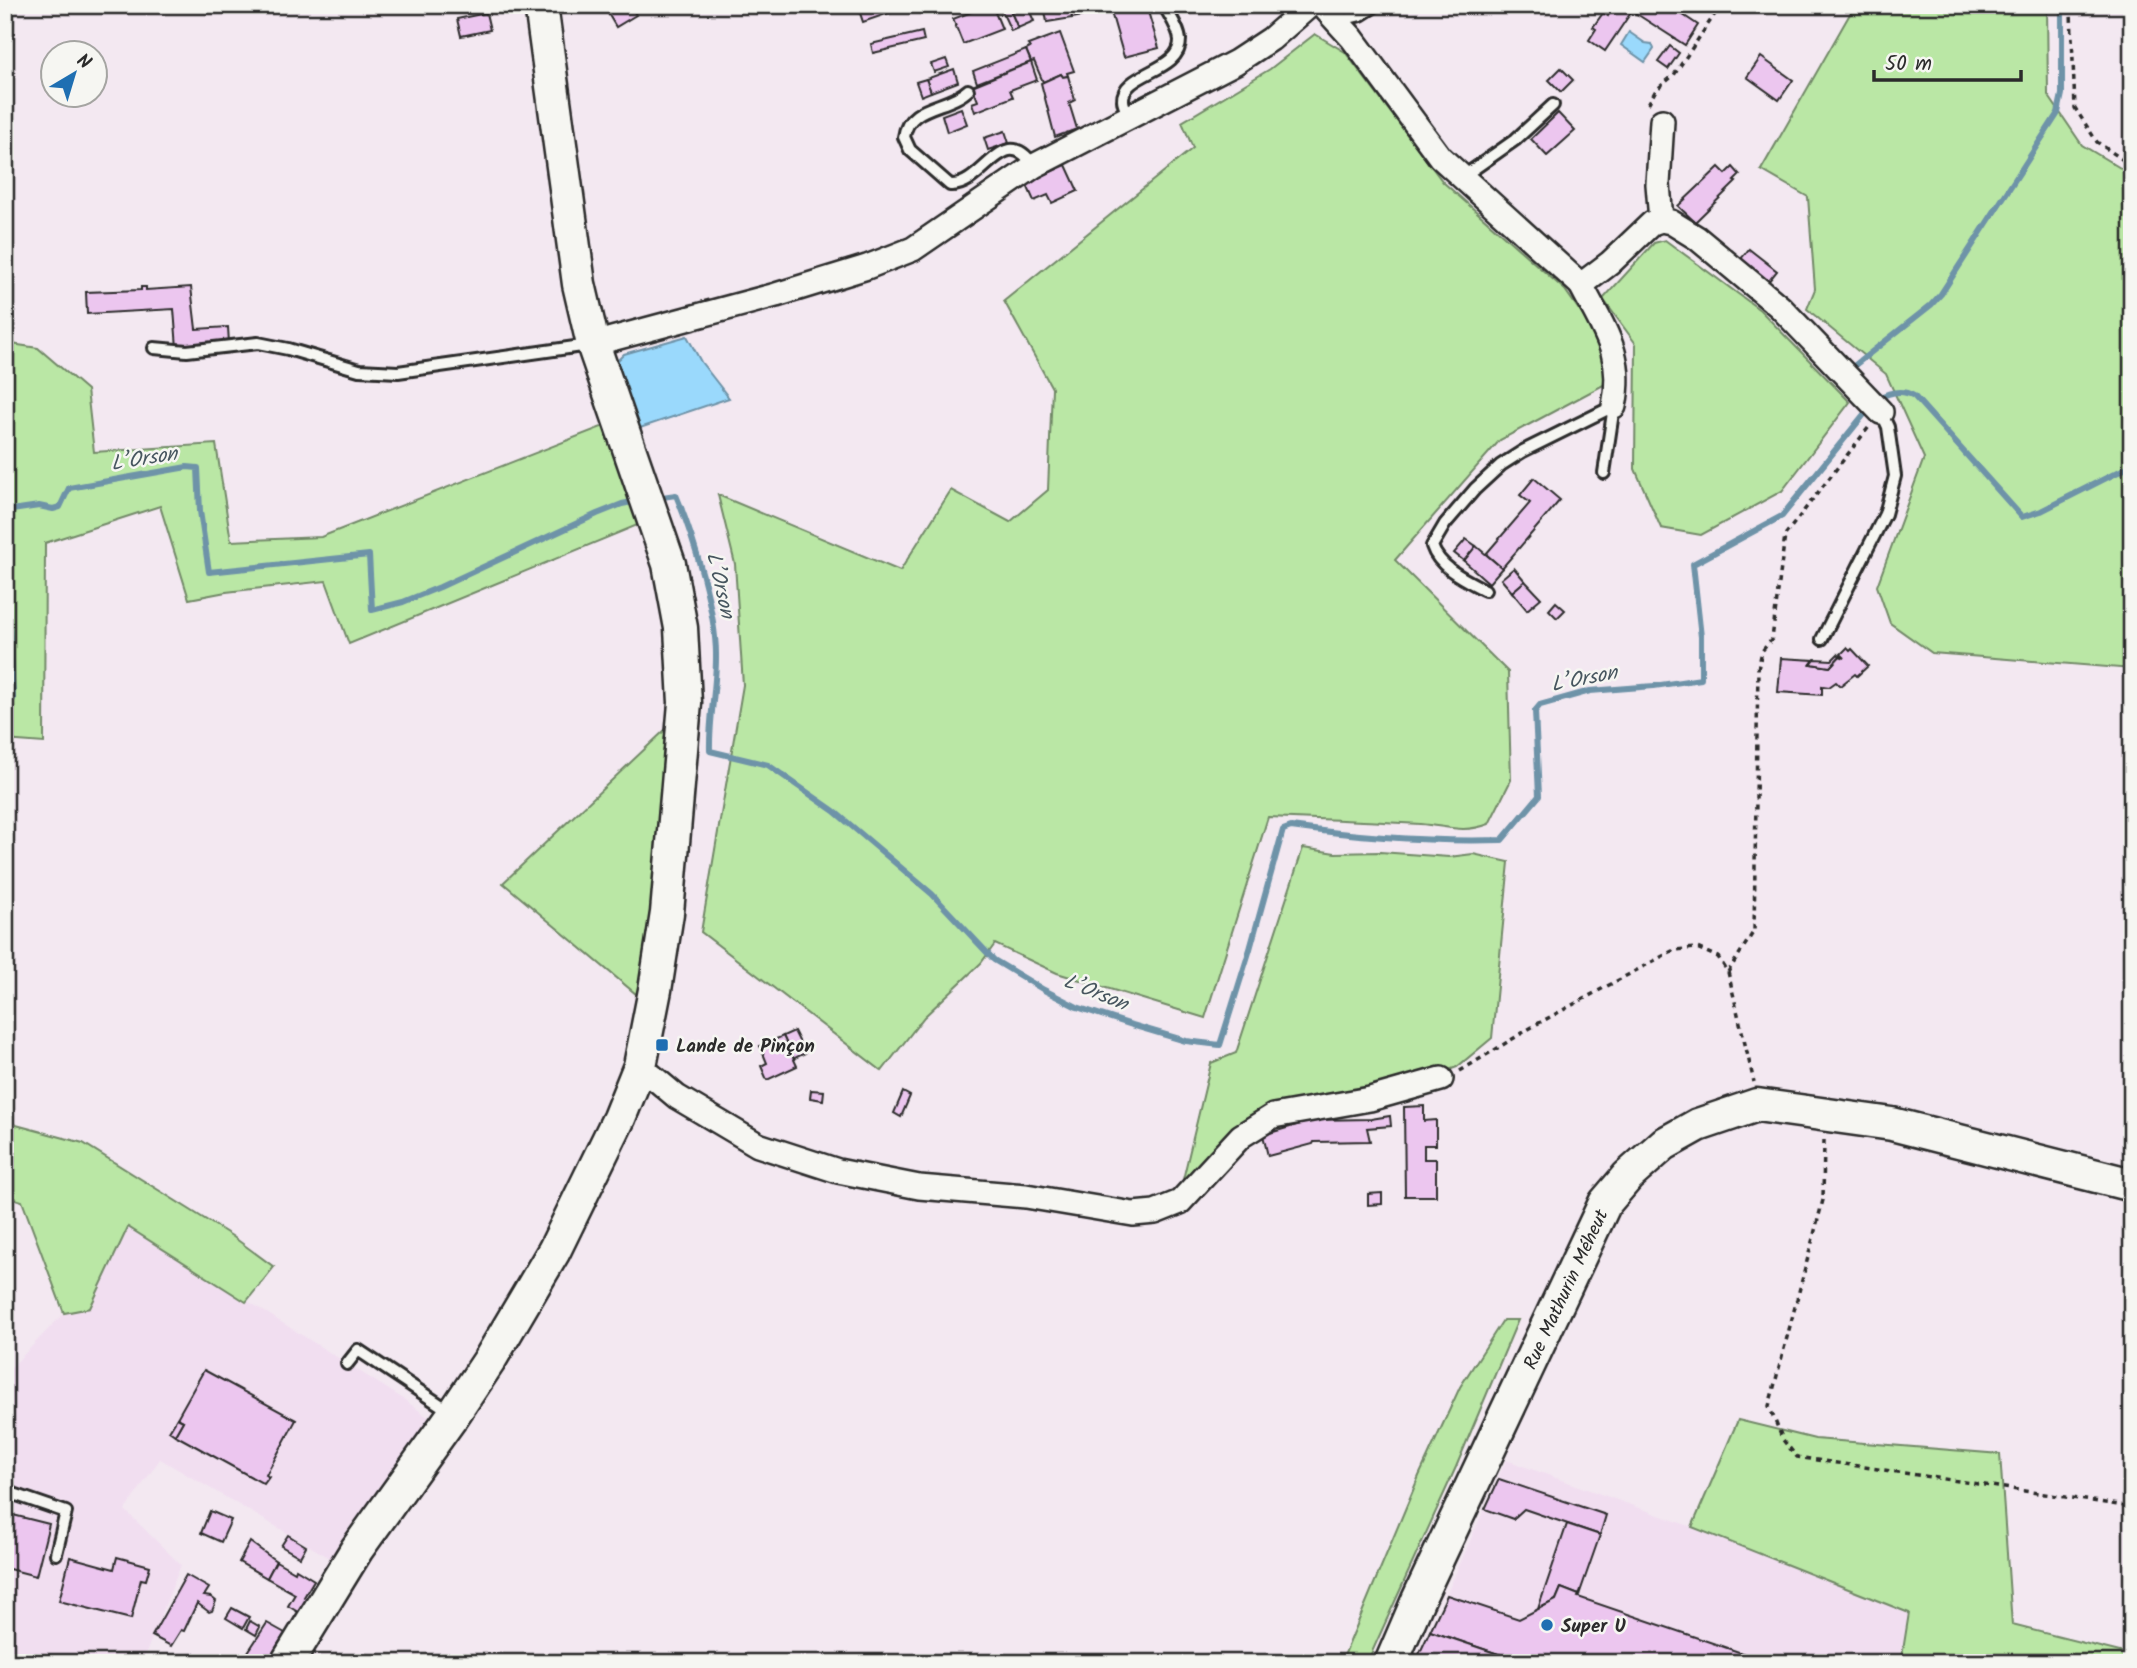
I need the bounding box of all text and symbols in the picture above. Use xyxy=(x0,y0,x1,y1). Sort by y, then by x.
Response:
north arrow xyxy=(38,38,108,108)
scale bar xyxy=(1874,38,2022,82)
text: N xyxy=(69,47,97,78)
text: 50 m xyxy=(1885,48,1932,81)
water label: L’Orson xyxy=(109,438,182,481)
water label: L’Orson xyxy=(696,549,744,623)
water label: L’Orson xyxy=(1548,657,1622,702)
water label: L’Orson xyxy=(1058,966,1134,1022)
place label: Lande de Pinçon xyxy=(676,1032,815,1062)
marker: Lande de Pinçon xyxy=(654,1037,670,1053)
street label: Rue Mathurin Méheut xyxy=(1516,1204,1617,1375)
place label: Super U xyxy=(1561,1612,1626,1642)
marker: Super U xyxy=(1539,1617,1555,1633)

